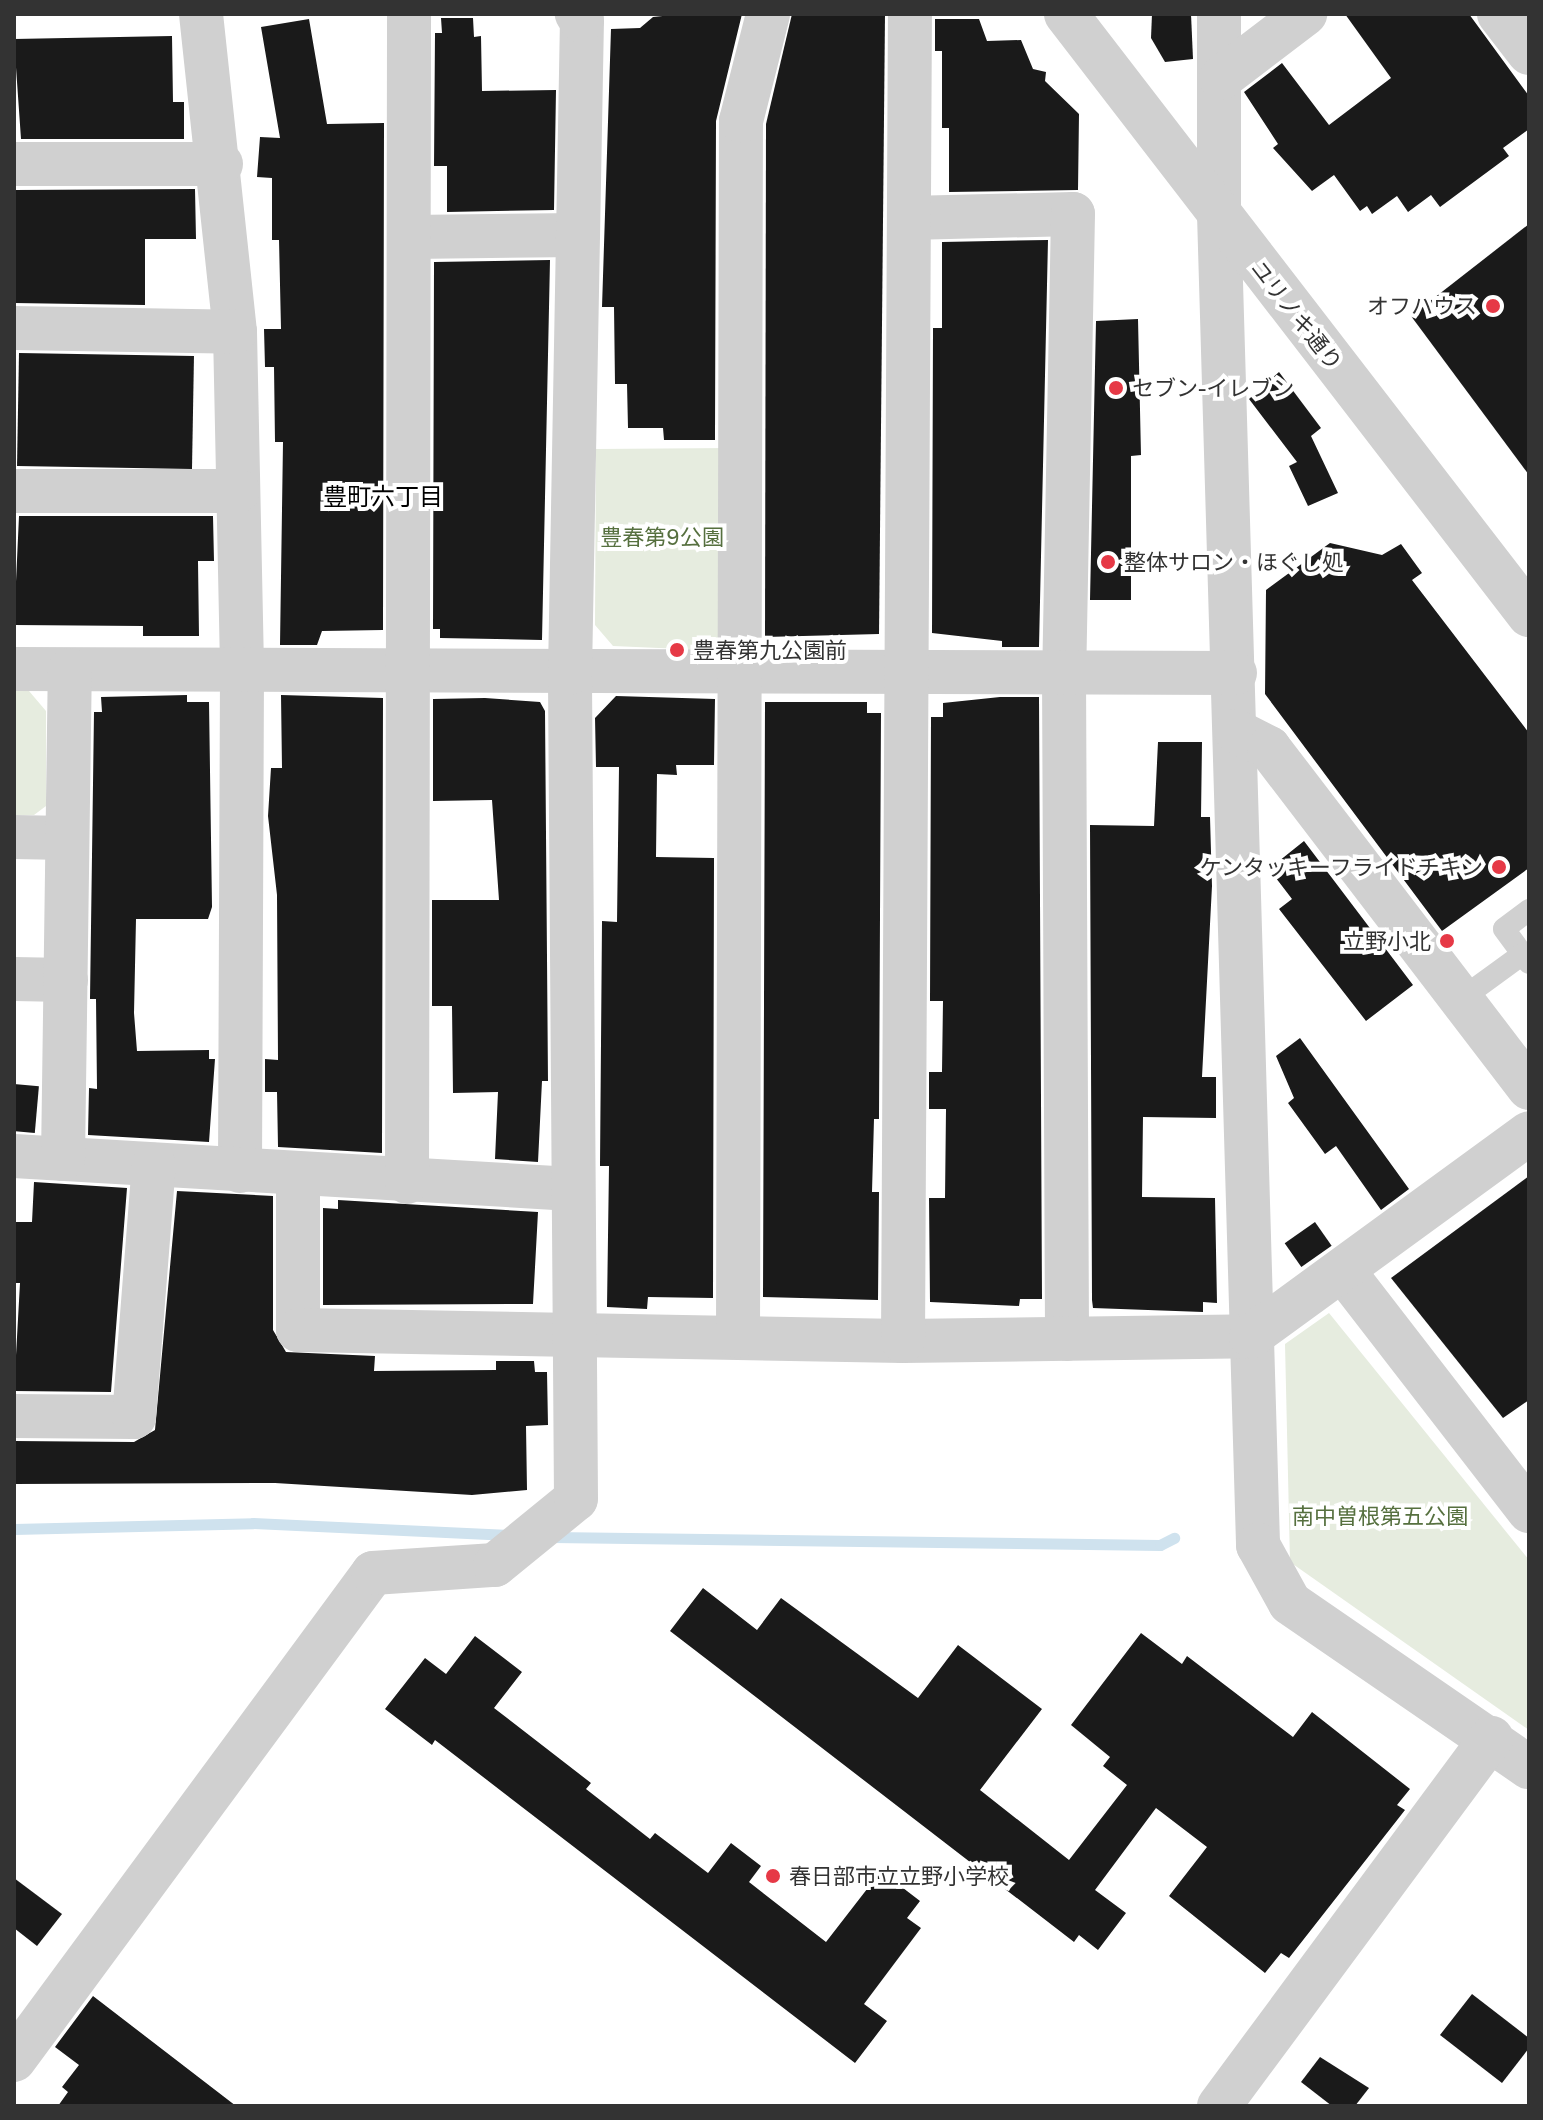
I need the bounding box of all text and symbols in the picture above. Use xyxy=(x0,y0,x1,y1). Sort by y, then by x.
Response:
street label: ユリノキ通り xyxy=(1246,255,1348,375)
place label: オフハウス xyxy=(1367,293,1477,319)
marker: オフハウス xyxy=(1484,297,1502,315)
place label: セブン-イレブン xyxy=(1132,375,1294,401)
marker: セブン-イレブン xyxy=(1107,379,1125,397)
district label: 豊町六丁目 xyxy=(323,482,443,510)
park label: 豊春第9公園 xyxy=(600,524,724,550)
place label: 整体サロン・ほぐし処 xyxy=(1124,549,1344,575)
marker: 整体サロン・ほぐし処 xyxy=(1099,553,1117,571)
place label: 豊春第九公園前 xyxy=(693,637,847,663)
marker: 豊春第九公園前 xyxy=(668,641,686,659)
place label: ケンタッキーフライドチキン xyxy=(1197,854,1483,880)
marker: ケンタッキーフライドチキン xyxy=(1490,858,1508,876)
place label: 立野小北 xyxy=(1343,928,1431,954)
marker: 立野小北 xyxy=(1438,932,1456,950)
park label: 南中曽根第五公園 xyxy=(1292,1503,1468,1529)
place label: 春日部市立立野小学校 xyxy=(789,1863,1009,1889)
marker: 春日部市立立野小学校 xyxy=(764,1867,782,1885)

